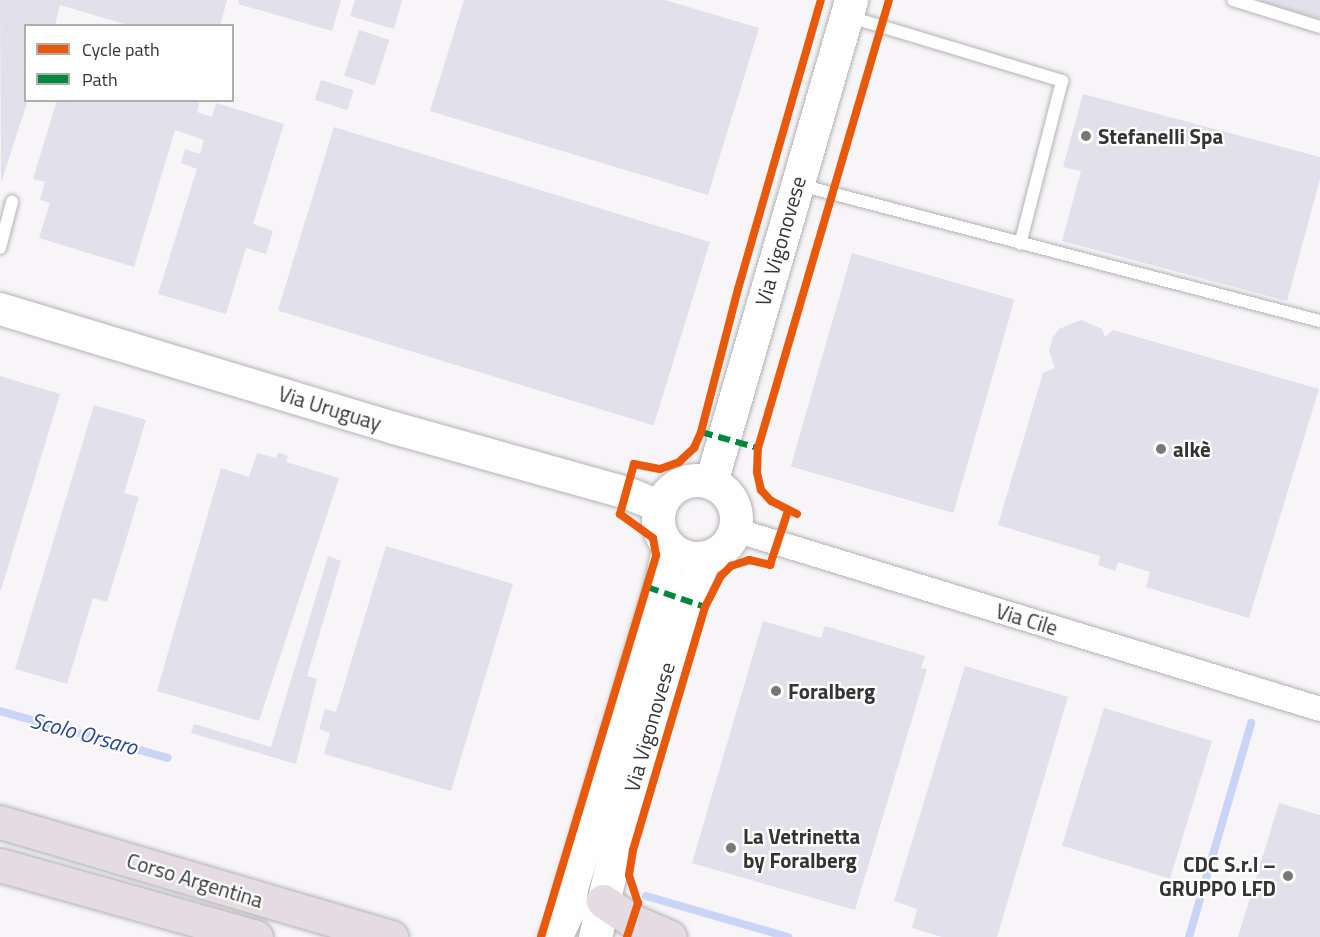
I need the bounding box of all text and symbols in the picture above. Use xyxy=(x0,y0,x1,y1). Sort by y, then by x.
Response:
legend xyxy=(24,24,234,102)
text: Cycle path xyxy=(82,36,160,63)
text: Path xyxy=(82,66,118,93)
place label: Stefanelli Spa xyxy=(1098,123,1223,149)
marker: Stefanelli Spa xyxy=(1079,129,1093,143)
street label: Via Vigonovese xyxy=(749,173,811,309)
street label: Via Uruguay xyxy=(275,380,385,436)
place label: alkè xyxy=(1173,436,1211,462)
marker: alkè xyxy=(1154,442,1168,456)
street label: Via Cile xyxy=(993,598,1061,640)
street label: Via Vigonovese xyxy=(618,659,680,795)
place label: Foralberg xyxy=(788,678,875,704)
marker: Foralberg xyxy=(769,684,783,698)
water label: Scolo Orsaro xyxy=(28,707,140,761)
place label: La Vetrinetta by Foralberg xyxy=(743,823,860,873)
marker: La Vetrinetta by Foralberg xyxy=(724,841,738,855)
street label: Corso Argentina xyxy=(124,847,266,913)
place label: CDC S.r.l – GRUPPO LFD xyxy=(1159,851,1276,901)
marker: CDC S.r.l – GRUPPO LFD xyxy=(1281,869,1295,883)

